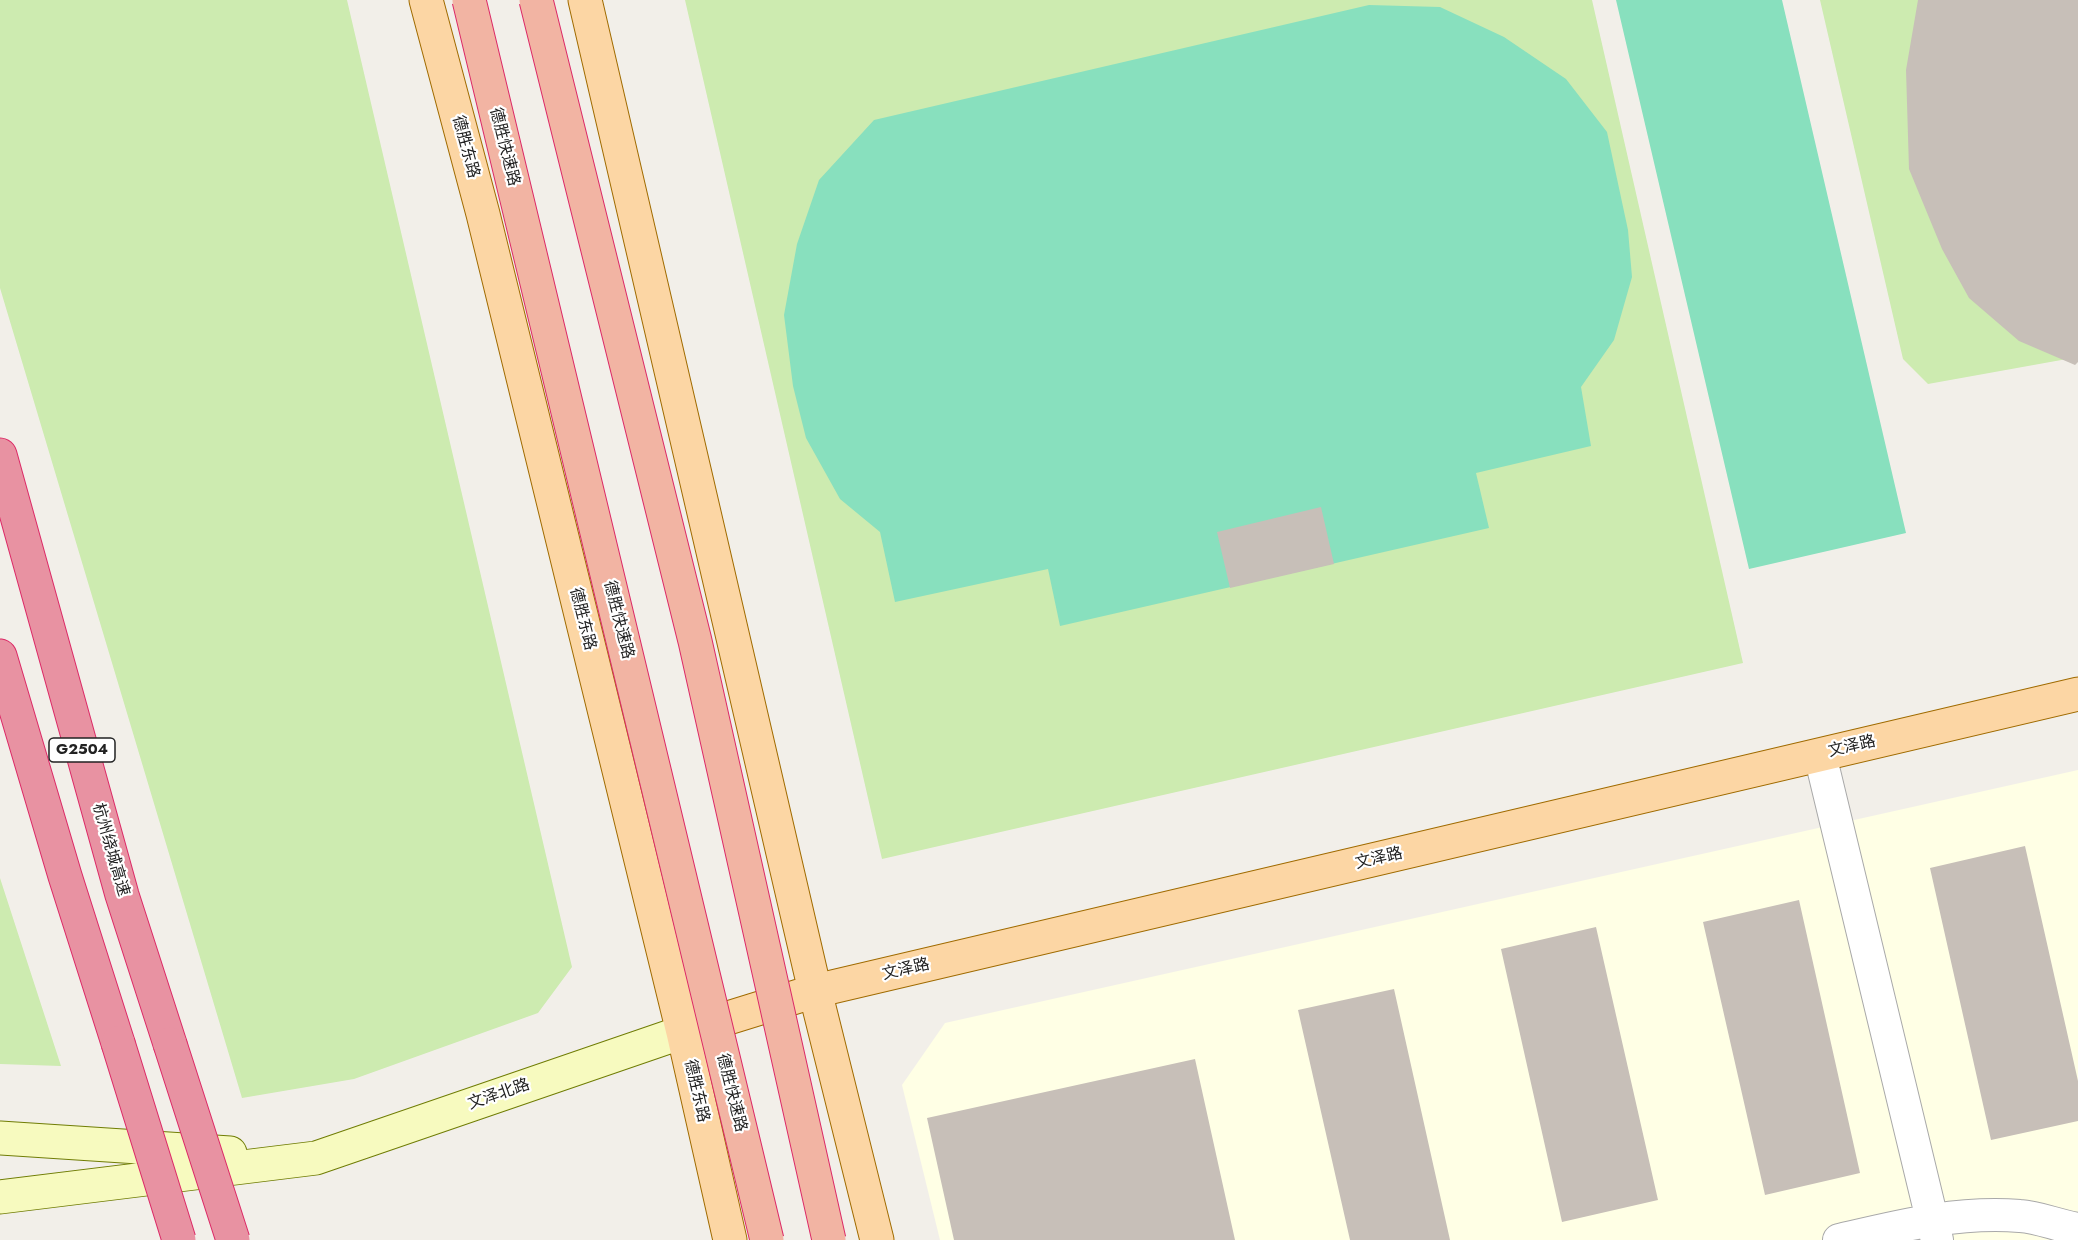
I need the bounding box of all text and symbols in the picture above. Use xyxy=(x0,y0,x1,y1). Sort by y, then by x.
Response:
street label: 德胜快速路 xyxy=(485,106,523,188)
street label: 德胜东路 xyxy=(447,114,483,180)
street label: 德胜快速路 xyxy=(599,579,637,661)
street label: 德胜东路 xyxy=(565,586,599,652)
street label: 文泽路 xyxy=(1826,732,1878,762)
road number: G2504 xyxy=(49,738,115,762)
street label: 杭州绕城高速 xyxy=(88,801,132,899)
street label: 文泽路 xyxy=(1353,844,1405,874)
street label: 文泽路 xyxy=(880,955,932,985)
street label: 德胜快速路 xyxy=(712,1052,750,1134)
street label: 德胜东路 xyxy=(679,1058,713,1124)
street label: 文泽北路 xyxy=(466,1076,532,1114)

